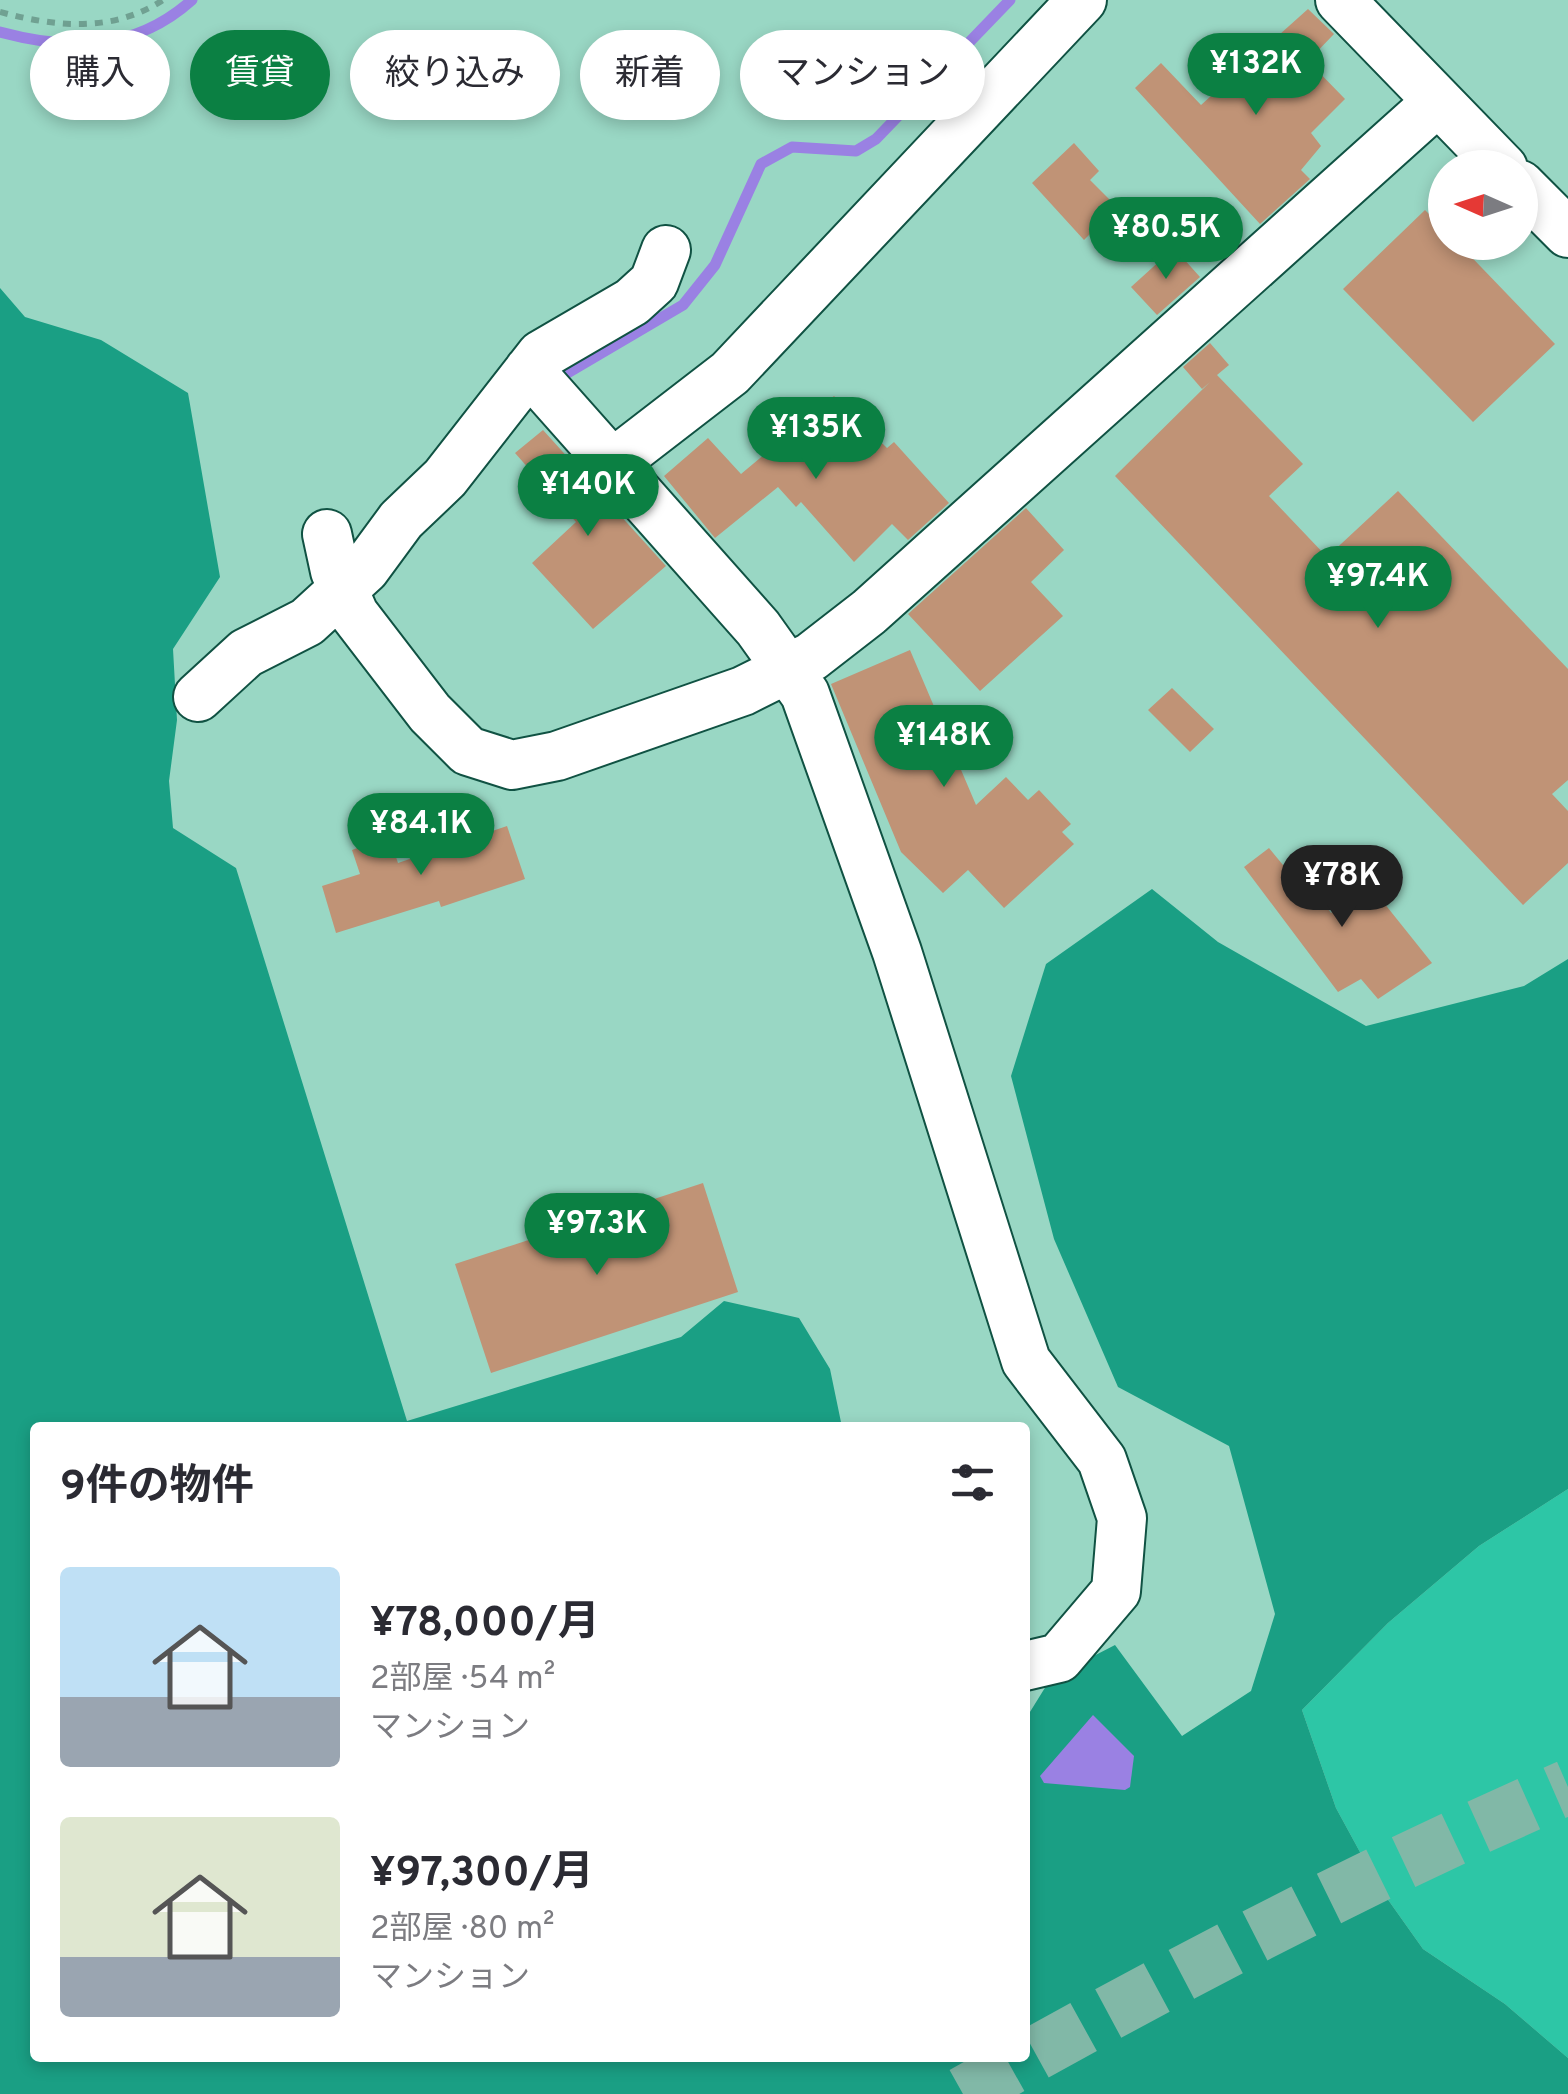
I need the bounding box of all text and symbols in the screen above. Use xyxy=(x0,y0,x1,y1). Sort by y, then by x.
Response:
chip: 購入 xyxy=(30,30,170,120)
chip: 賃貸 xyxy=(190,30,330,120)
chip: 絞り込み xyxy=(350,30,560,120)
chip: 新着 xyxy=(580,30,720,120)
chip: マンション xyxy=(740,30,985,120)
pin: ¥132K xyxy=(1186,33,1326,118)
text: ¥132K xyxy=(1210,45,1303,85)
north arrow xyxy=(1428,150,1538,260)
map controls xyxy=(1428,150,1538,260)
pin: ¥80.5K xyxy=(1085,197,1247,282)
text: ¥80.5K xyxy=(1111,209,1221,249)
pin: ¥135K xyxy=(746,397,886,482)
text: ¥135K xyxy=(769,409,863,449)
pin: ¥140K xyxy=(518,454,658,539)
text: ¥140K xyxy=(540,466,636,506)
pin: ¥97.4K xyxy=(1297,546,1459,631)
text: ¥97.4K xyxy=(1327,558,1429,598)
pin: ¥148K xyxy=(874,705,1014,790)
text: ¥148K xyxy=(896,717,992,757)
pin: ¥84.1K xyxy=(340,793,502,878)
text: ¥84.1K xyxy=(369,805,473,845)
pin: ¥78K xyxy=(1283,845,1401,930)
text: ¥78K xyxy=(1303,857,1381,897)
pin: ¥97.3K xyxy=(516,1193,678,1278)
text: ¥97.3K xyxy=(546,1205,648,1245)
icon: filters xyxy=(945,1455,1000,1510)
text: 9件の物件 xyxy=(60,1462,254,1515)
text: ¥78,000/月 xyxy=(370,1598,600,1651)
icon: home xyxy=(140,1607,260,1727)
text: 2部屋 · 54 m² xyxy=(370,1660,555,1700)
text: マンション xyxy=(370,1709,530,1749)
text: ¥97,300/月 xyxy=(370,1848,594,1901)
icon: home xyxy=(140,1857,260,1977)
text: 2部屋 · 80 m² xyxy=(370,1910,555,1950)
text: マンション xyxy=(370,1959,530,1999)

